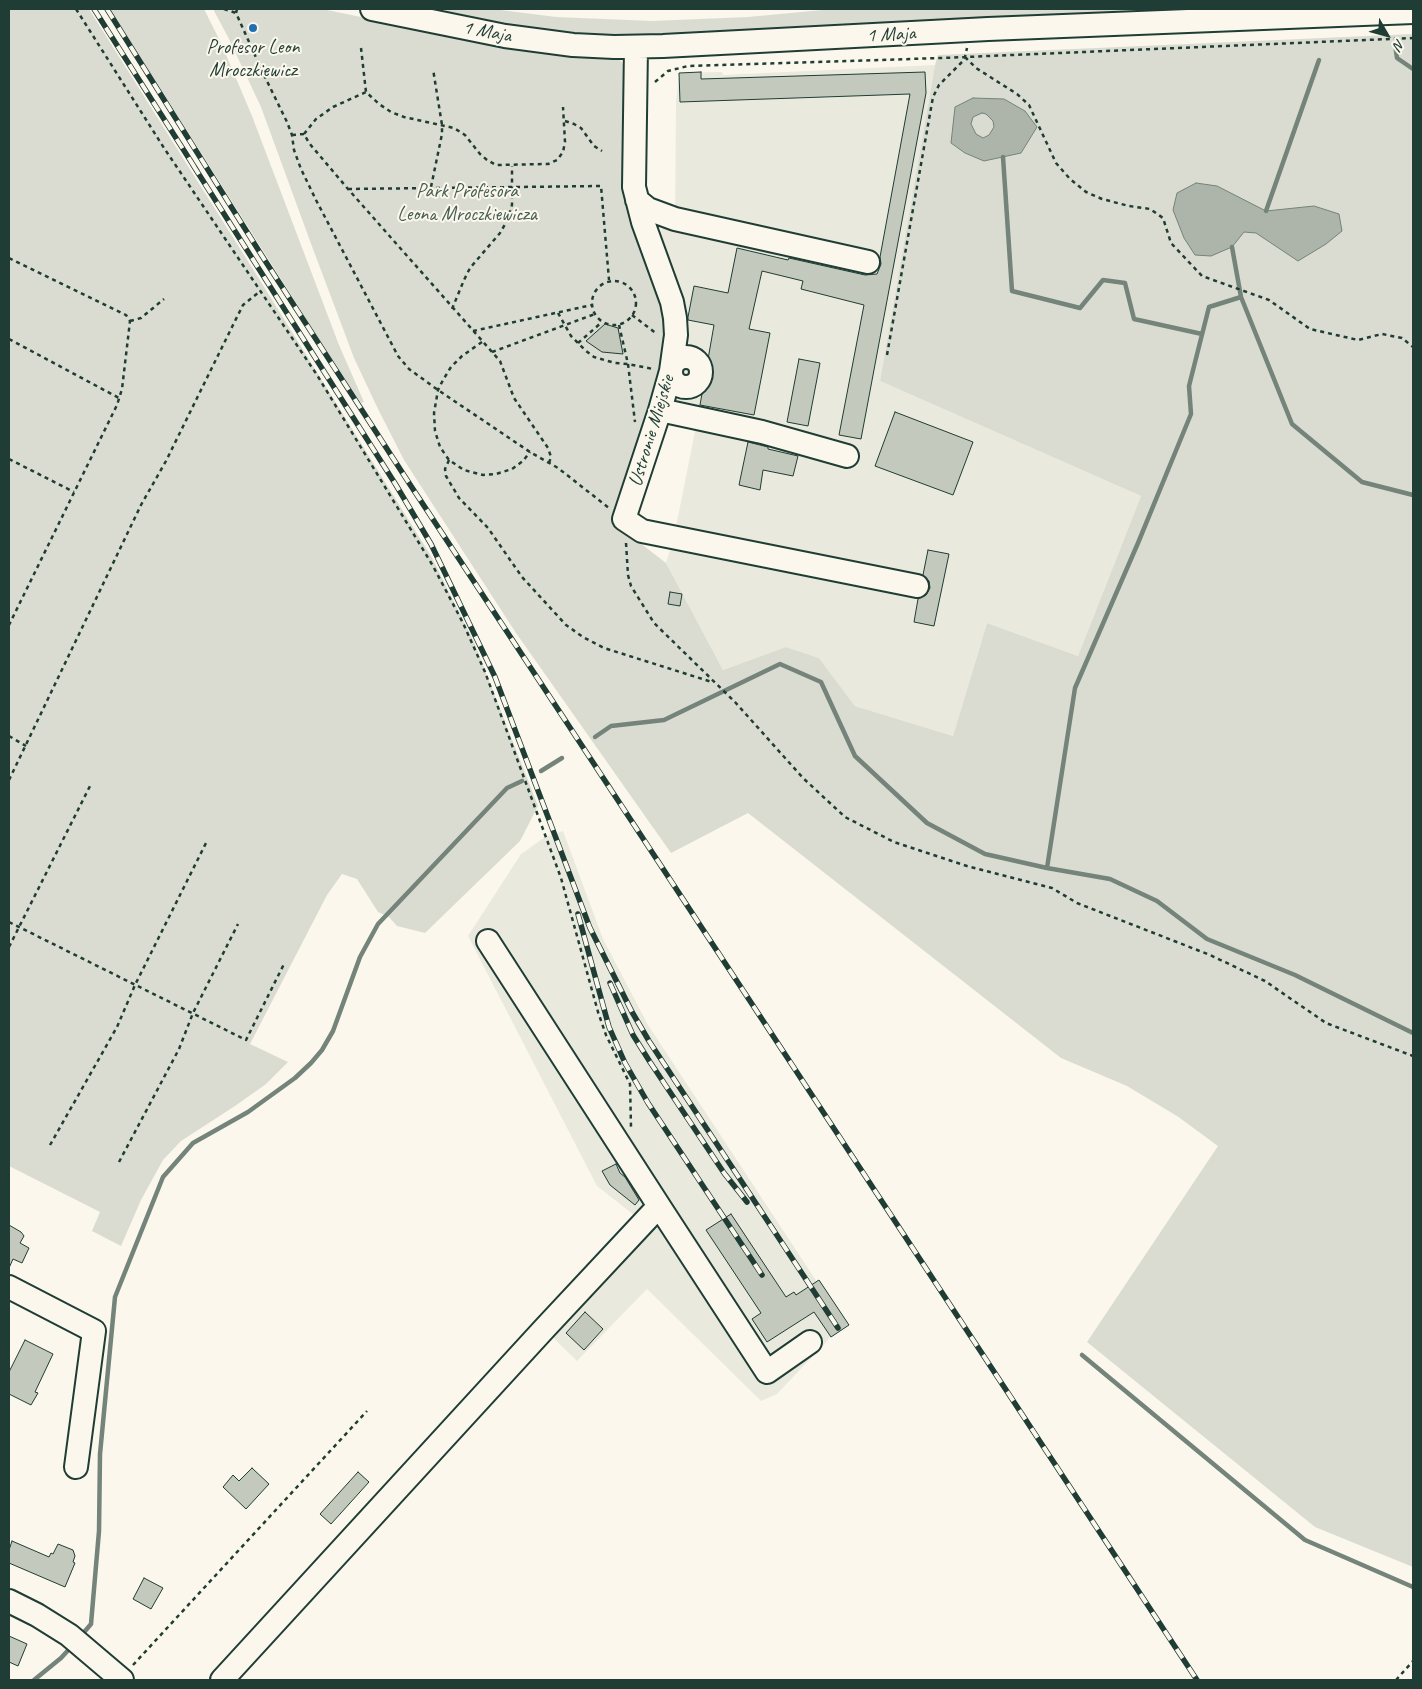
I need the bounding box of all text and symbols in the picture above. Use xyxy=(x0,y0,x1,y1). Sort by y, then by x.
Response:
north arrow xyxy=(1362,10,1412,60)
street label: 1 Maja xyxy=(461,16,513,48)
marker: Profesor Leon Mroczkiewicz xyxy=(247,22,259,34)
street label: 1 Maja xyxy=(866,22,916,48)
place label: Profesor Leon Mroczkiewicz xyxy=(207,36,299,83)
text: N xyxy=(1390,36,1409,53)
park label: Park Profesora Leona Mroczkiewicza xyxy=(397,180,537,227)
street label: Ustronie Miejskie xyxy=(624,373,680,489)

